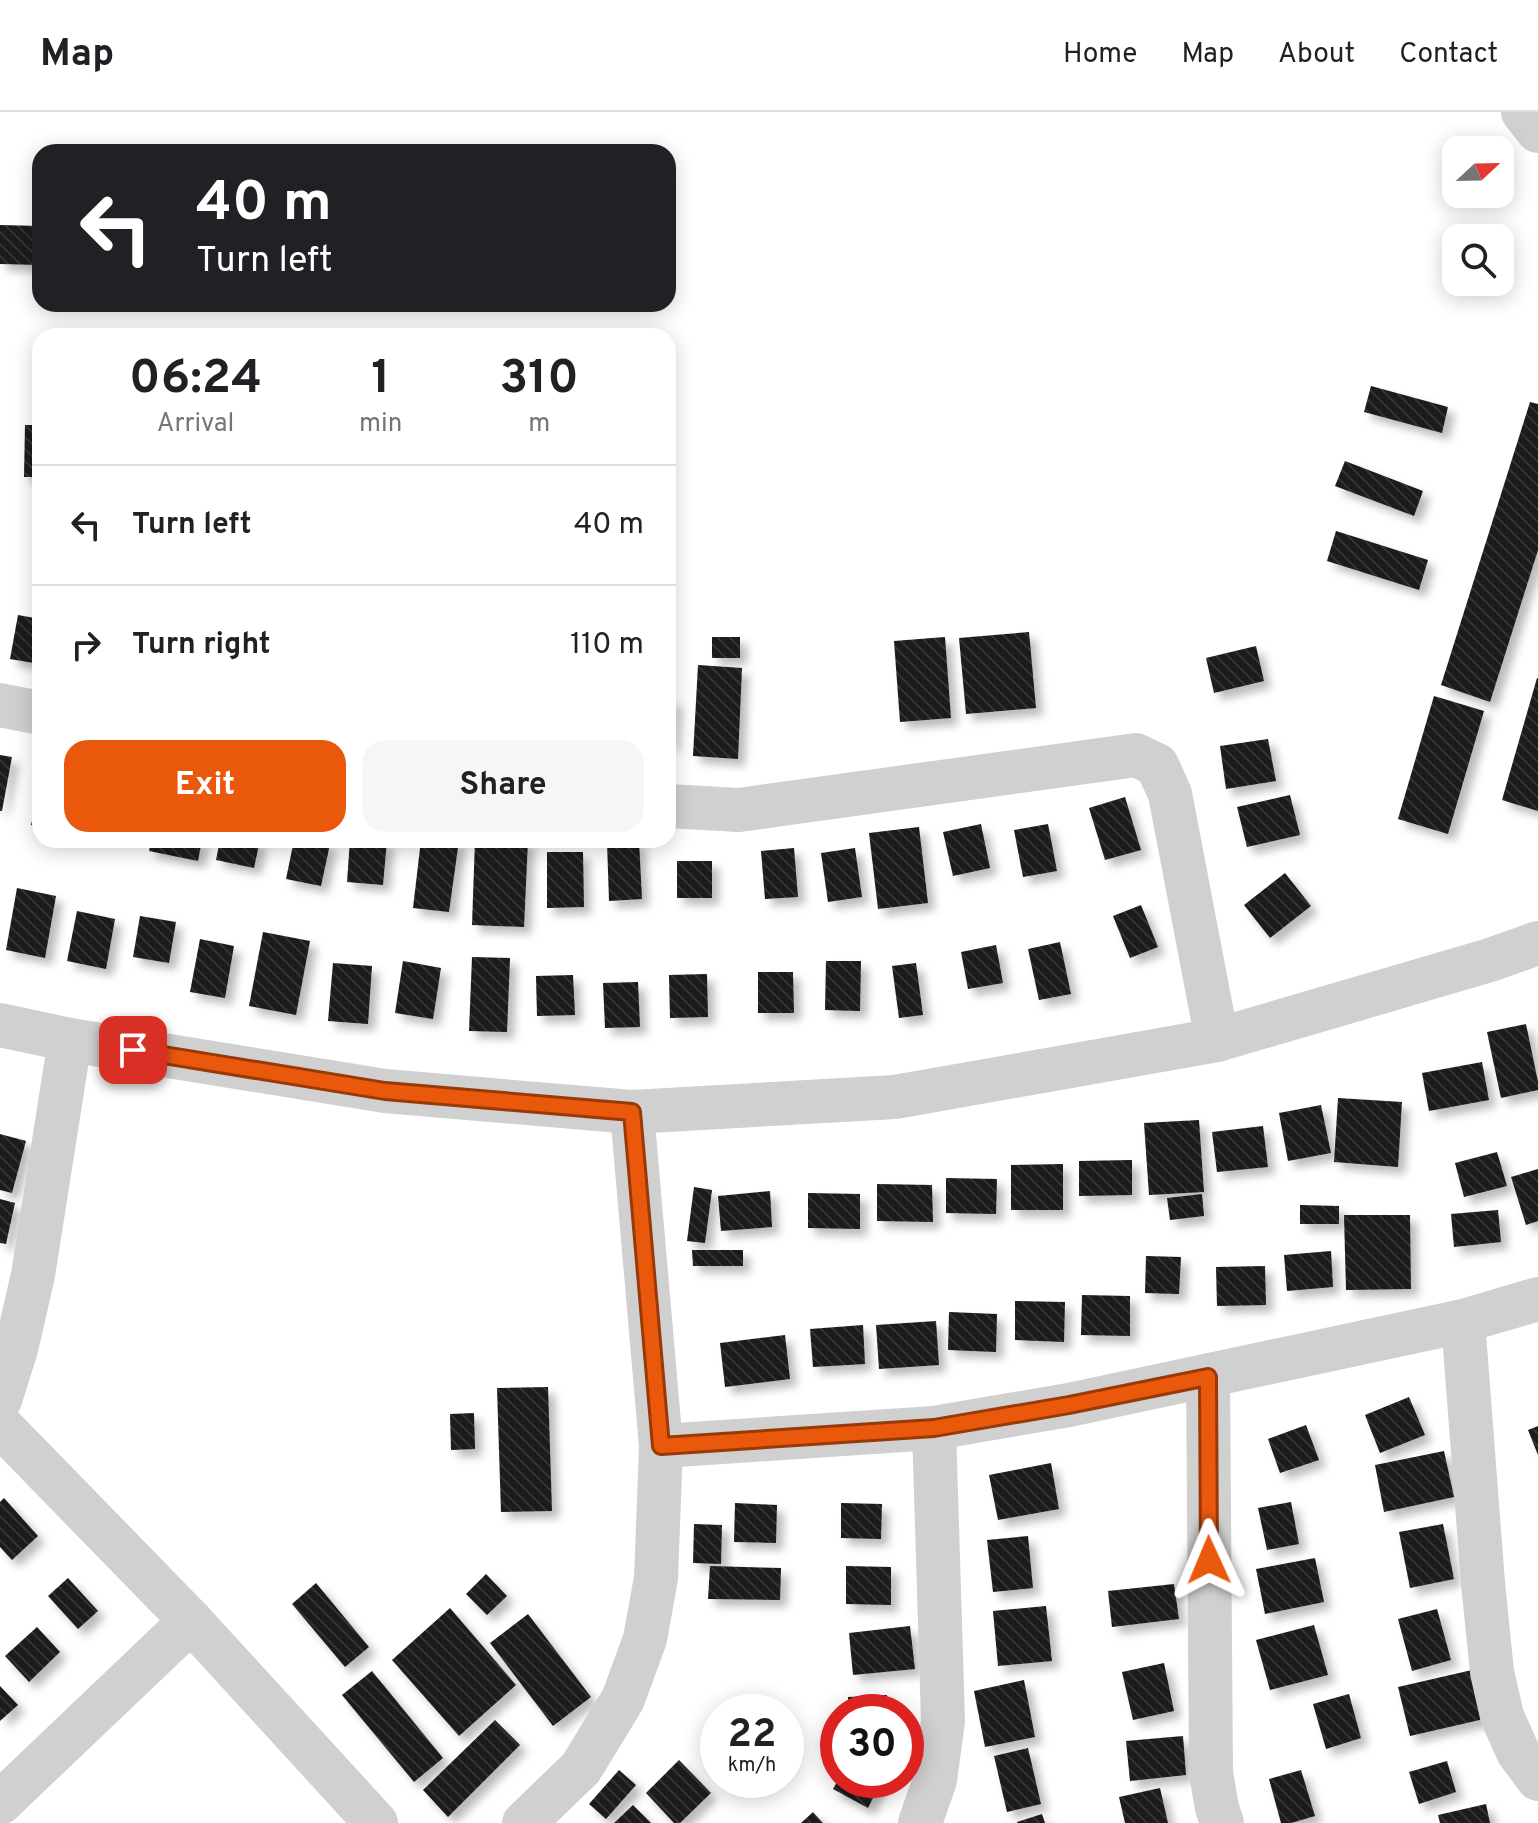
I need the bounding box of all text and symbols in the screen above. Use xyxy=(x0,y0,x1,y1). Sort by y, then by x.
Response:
text: Map xyxy=(40,31,114,80)
text: Home xyxy=(1063,37,1137,73)
text: Map xyxy=(1181,37,1234,73)
text: About xyxy=(1278,37,1355,73)
text: Contact xyxy=(1399,37,1498,73)
north arrow xyxy=(1442,136,1514,208)
map controls xyxy=(1442,136,1514,296)
text: 40 m xyxy=(196,170,332,240)
icon: left xyxy=(64,176,168,280)
button: search xyxy=(1442,224,1514,296)
text: Turn left xyxy=(196,239,333,285)
text: 06:24 xyxy=(129,350,262,410)
text: 1 xyxy=(371,350,390,410)
text: 310 xyxy=(499,350,579,410)
text: Arrival xyxy=(157,408,234,441)
text: min xyxy=(359,408,402,441)
text: m xyxy=(528,408,550,441)
icon: left xyxy=(64,503,108,547)
text: Turn left xyxy=(132,507,252,544)
text: 40 m xyxy=(574,507,644,544)
icon: right xyxy=(64,623,108,667)
text: Turn right xyxy=(132,627,270,664)
text: 110 m xyxy=(570,627,644,664)
button: Exit xyxy=(64,740,346,832)
button: Share xyxy=(362,740,644,832)
pin xyxy=(99,1016,167,1084)
icon: arrive xyxy=(111,1028,155,1072)
position arrow xyxy=(1167,1518,1251,1602)
speed limit sign: 30 xyxy=(820,1694,924,1798)
text: 22 xyxy=(728,1711,776,1761)
text: km/h xyxy=(728,1753,776,1779)

